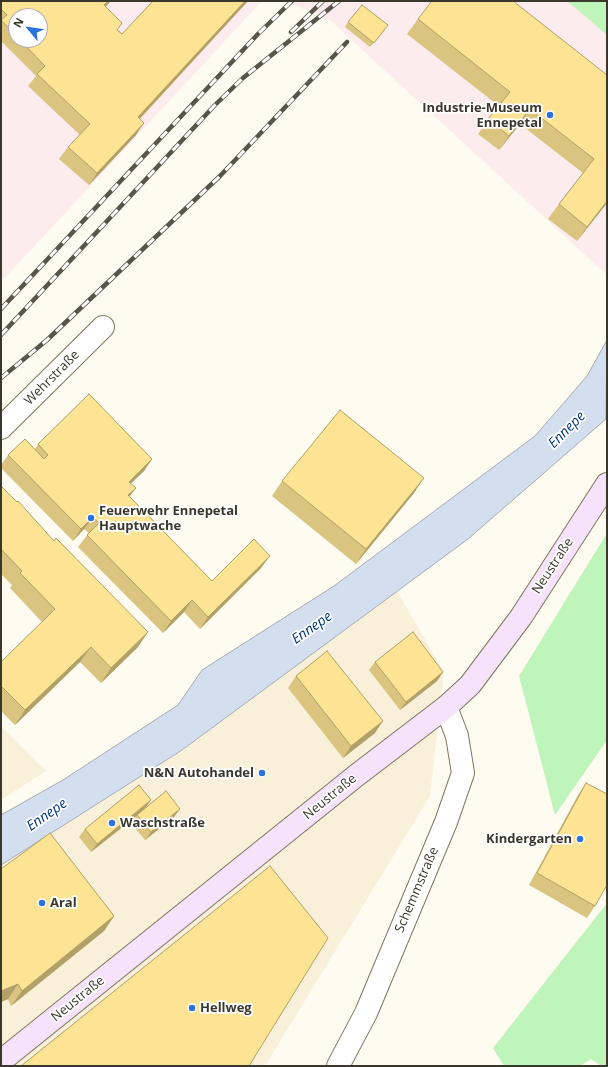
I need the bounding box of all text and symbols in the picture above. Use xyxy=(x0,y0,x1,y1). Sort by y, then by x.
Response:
north arrow xyxy=(8,8,48,48)
text: N xyxy=(9,15,27,30)
place label: Industrie-Museum Ennepetal xyxy=(422,100,542,131)
marker: Industrie-Museum Ennepetal xyxy=(545,110,555,120)
street label: Wehrstraße xyxy=(21,347,83,409)
water label: Ennepe xyxy=(545,408,589,452)
place label: Feuerwehr Ennepetal Hauptwache xyxy=(99,503,238,534)
marker: Feuerwehr Ennepetal Hauptwache xyxy=(86,513,96,523)
street label: Neustraße xyxy=(529,535,577,597)
water label: Ennepe xyxy=(289,608,335,648)
place label: N&N Autohandel xyxy=(144,765,254,781)
marker: N&N Autohandel xyxy=(257,768,267,778)
street label: Neustraße xyxy=(300,771,360,823)
water label: Ennepe xyxy=(24,795,70,835)
place label: Waschstraße xyxy=(120,815,205,831)
marker: Waschstraße xyxy=(107,818,117,828)
place label: Kindergarten xyxy=(486,831,572,847)
marker: Kindergarten xyxy=(575,834,585,844)
street label: Schemmstraße xyxy=(392,845,442,935)
place label: Aral xyxy=(50,895,77,911)
marker: Aral xyxy=(37,898,47,908)
street label: Neustraße xyxy=(48,973,108,1025)
place label: Hellweg xyxy=(200,1000,252,1016)
marker: Hellweg xyxy=(187,1003,197,1013)

